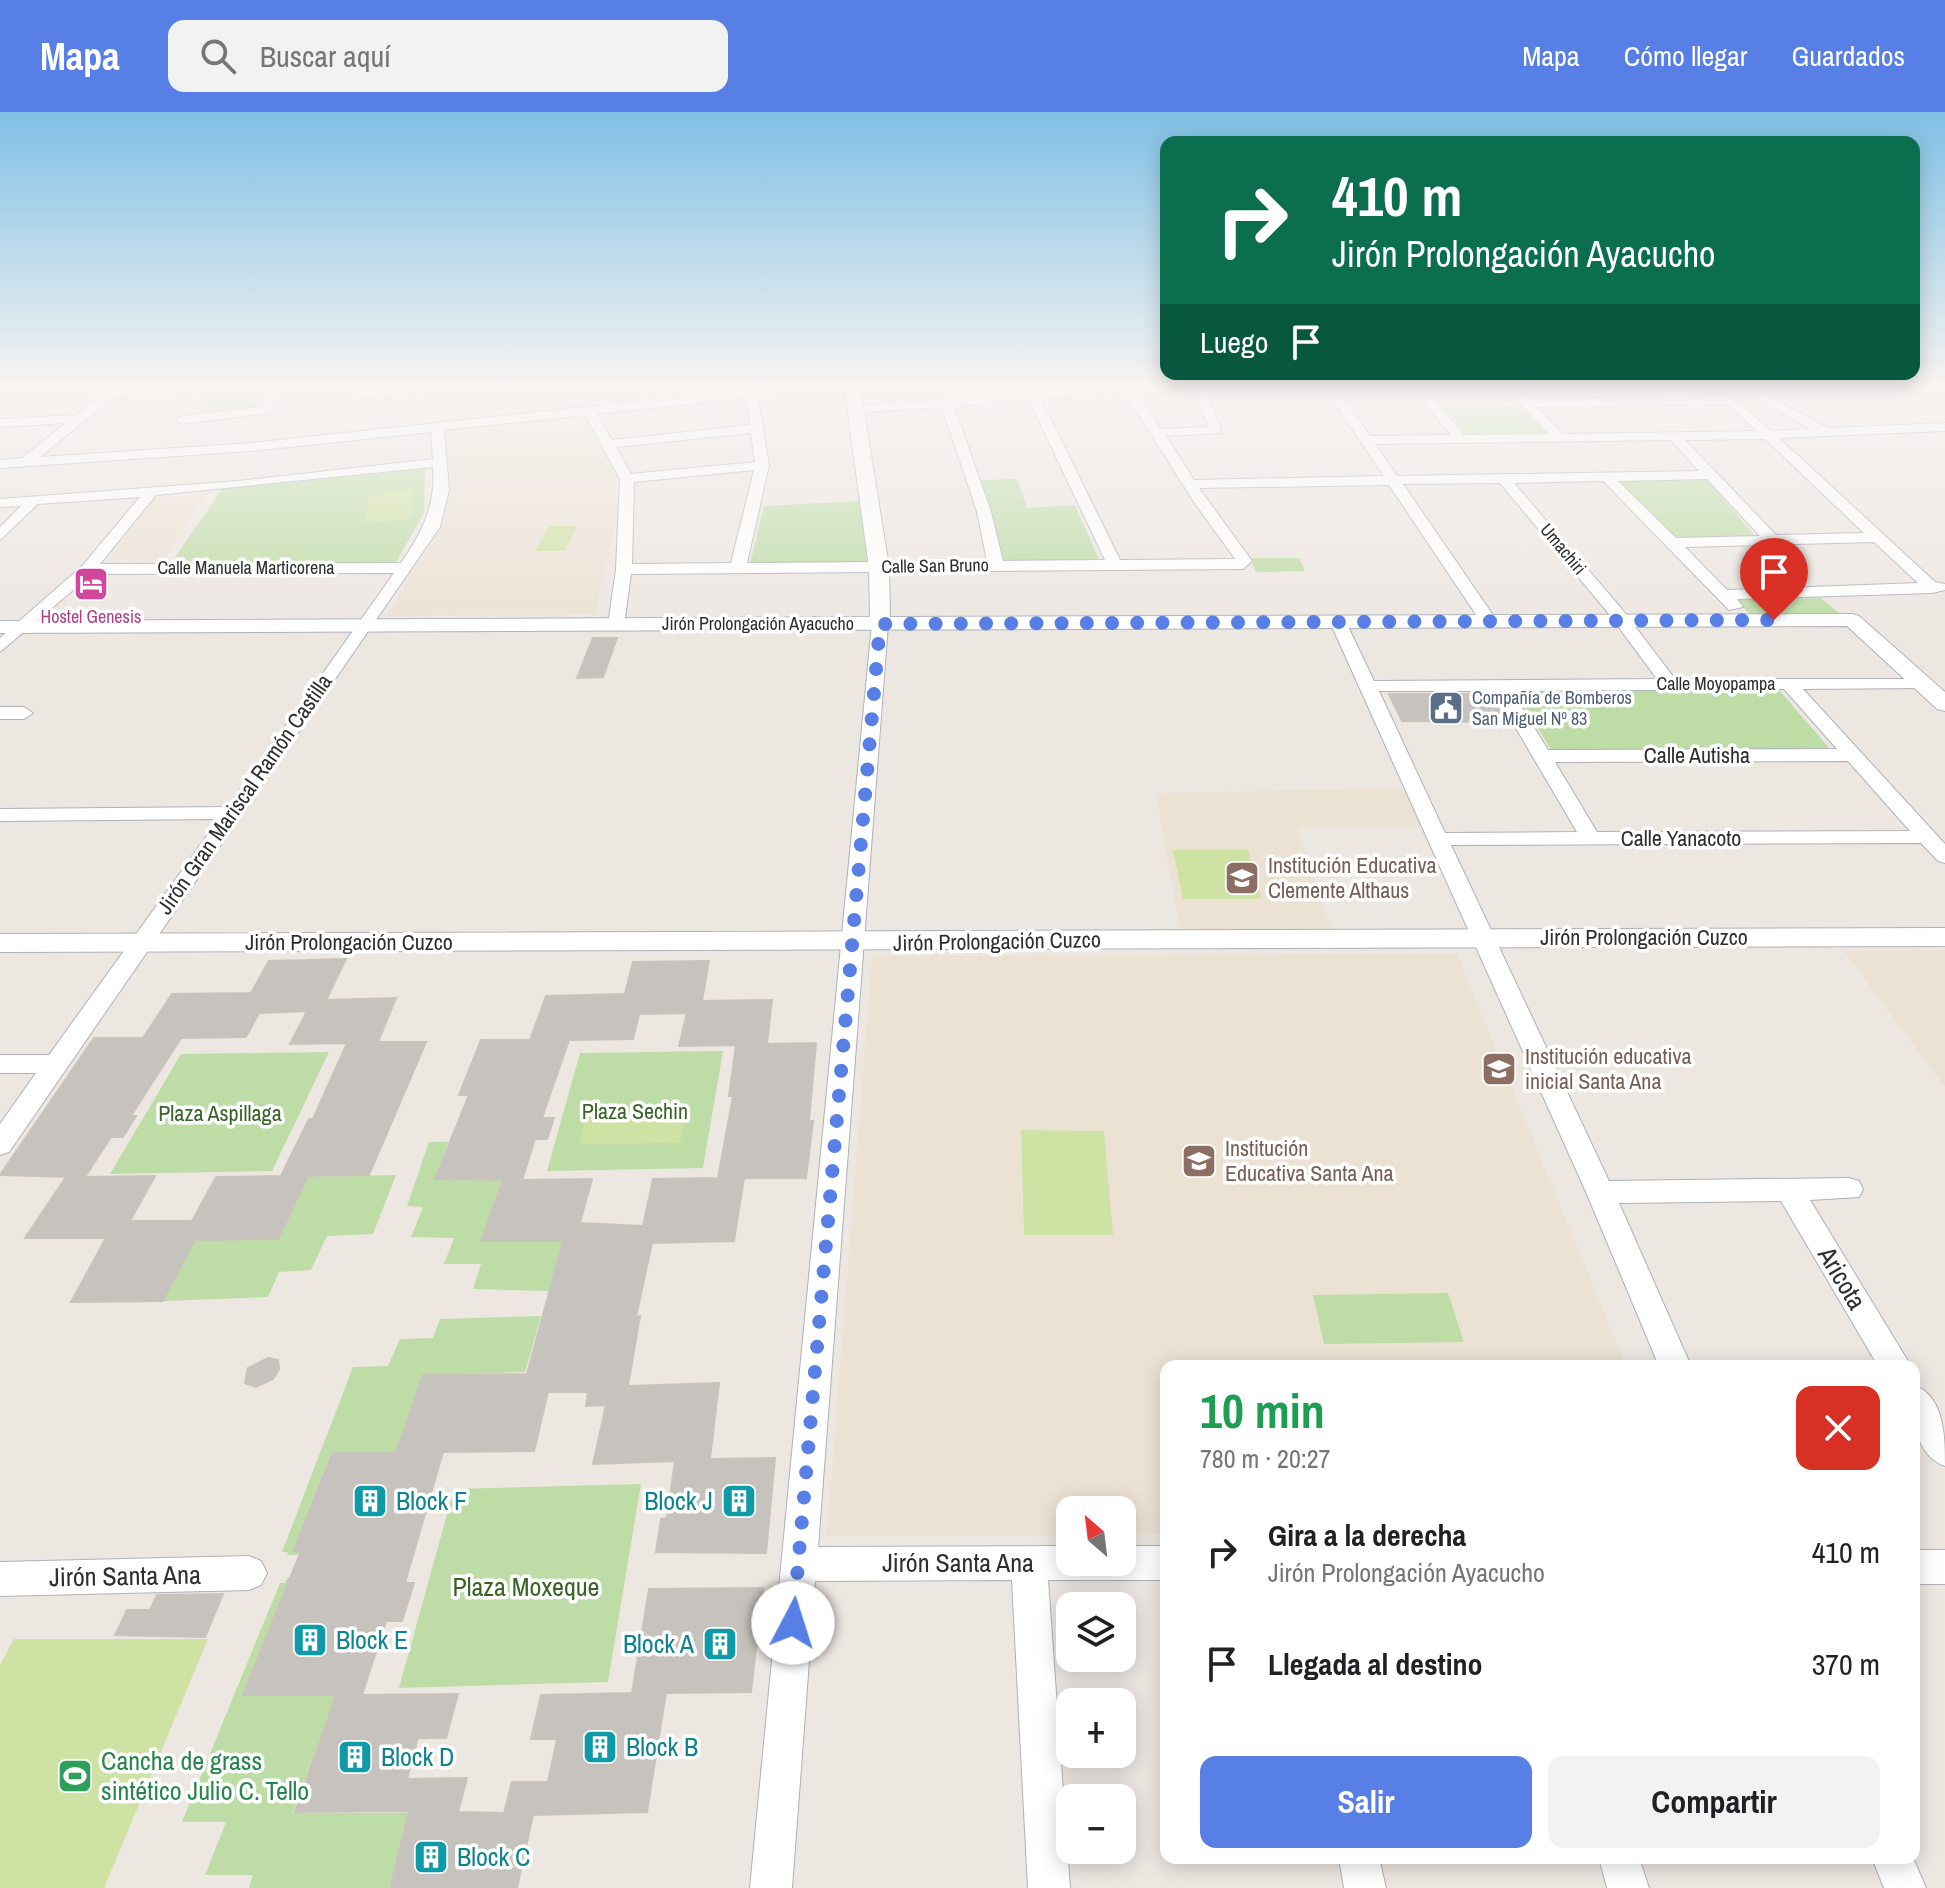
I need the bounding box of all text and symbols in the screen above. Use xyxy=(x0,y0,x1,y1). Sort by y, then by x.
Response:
search box xyxy=(168,20,728,92)
text: Mapa xyxy=(40,31,120,82)
icon: search xyxy=(196,34,240,78)
text: Buscar aquí xyxy=(260,36,391,76)
text: Mapa xyxy=(1522,37,1580,75)
text: Cómo llegar xyxy=(1624,37,1747,75)
text: Guardados xyxy=(1791,37,1905,75)
text: 410 m xyxy=(1332,158,1462,233)
icon: right xyxy=(1200,168,1304,272)
text: Jirón Prolongación Ayacucho xyxy=(1332,230,1716,278)
icon: arrive xyxy=(1284,320,1328,364)
text: Luego xyxy=(1200,322,1268,362)
street label: Umachiri xyxy=(1535,518,1592,580)
pin xyxy=(1740,538,1808,620)
icon: arrive xyxy=(1752,550,1796,594)
street label: Calle San Bruno xyxy=(881,552,989,579)
street label: Calle Manuela Marticorena xyxy=(157,555,335,580)
hotel icon: Hostel Genesis xyxy=(72,565,110,603)
place label: Hostel Genesis xyxy=(41,604,141,629)
street label: Jirón Prolongación Ayacucho xyxy=(662,611,854,636)
street label: Jirón Gran Mariscal Ramón Castilla xyxy=(149,668,339,920)
street label: Calle Moyopampa xyxy=(1657,671,1775,696)
place label: Compañía de Bomberos San Miguel Nº 83 xyxy=(1472,685,1632,731)
public building icon: Compañía de Bomberos San Miguel Nº 83 xyxy=(1427,689,1465,727)
street label: Calle Autisha xyxy=(1644,740,1750,770)
street label: Calle Yanacoto xyxy=(1621,823,1741,853)
place label: Institución Educativa Clemente Althaus xyxy=(1268,850,1437,905)
school or university icon: Institución Educativa Clemente Althaus xyxy=(1223,859,1261,897)
street label: Jirón Prolongación Cuzco xyxy=(1540,922,1748,952)
street label: Jirón Prolongación Cuzco xyxy=(893,924,1101,958)
street label: Jirón Prolongación Cuzco xyxy=(245,927,453,957)
place label: Institución educativa inicial Santa Ana xyxy=(1525,1041,1692,1096)
school or university icon: Institución educativa inicial Santa Ana xyxy=(1480,1050,1518,1088)
park label: Plaza Sechin xyxy=(582,1096,688,1126)
park label: Plaza Aspillaga xyxy=(158,1098,282,1128)
place label: Institución Educativa Santa Ana xyxy=(1225,1133,1394,1188)
school or university icon: Institución Educativa Santa Ana xyxy=(1180,1142,1218,1180)
street label: Aricota xyxy=(1810,1239,1875,1316)
text: 10 min xyxy=(1200,1378,1325,1443)
button: close xyxy=(1796,1386,1880,1470)
text: 780 m · 20:27 xyxy=(1200,1441,1330,1476)
building icon: Block F xyxy=(351,1482,389,1520)
building icon: Block J xyxy=(720,1482,758,1520)
place label: Block F xyxy=(396,1483,467,1518)
place label: Block J xyxy=(644,1483,713,1518)
north arrow xyxy=(1056,1496,1136,1576)
map controls xyxy=(1056,1496,1136,1864)
text: Gira a la derecha xyxy=(1268,1515,1466,1555)
icon: right xyxy=(1200,1530,1244,1574)
text: 410 m xyxy=(1812,1532,1880,1572)
street label: Jirón Santa Ana xyxy=(882,1545,1034,1580)
text: Jirón Prolongación Ayacucho xyxy=(1268,1555,1545,1590)
street label: Jirón Santa Ana xyxy=(49,1557,201,1594)
park label: Plaza Moxeque xyxy=(453,1569,599,1604)
position arrow xyxy=(751,1581,835,1665)
button: layers xyxy=(1056,1592,1136,1672)
building icon: Block E xyxy=(291,1621,329,1659)
place label: Block E xyxy=(336,1622,408,1657)
building icon: Block A xyxy=(701,1625,739,1663)
place label: Block A xyxy=(623,1626,695,1661)
icon: arrive xyxy=(1200,1642,1244,1686)
text: Llegada al destino xyxy=(1268,1644,1483,1684)
text: 370 m xyxy=(1812,1644,1880,1684)
button: + xyxy=(1056,1688,1136,1768)
building icon: Block B xyxy=(581,1728,619,1766)
place label: Block B xyxy=(626,1729,698,1764)
building icon: Block D xyxy=(336,1738,374,1776)
place label: Block D xyxy=(381,1739,454,1774)
place label: Cancha de grass sintético Julio C. Tello xyxy=(101,1743,309,1808)
button: Salir xyxy=(1200,1756,1532,1848)
button: Compartir xyxy=(1548,1756,1880,1848)
sports icon: Cancha de grass sintético Julio C. Tello xyxy=(56,1757,94,1795)
button: − xyxy=(1056,1784,1136,1864)
building icon: Block C xyxy=(412,1838,450,1876)
place label: Block C xyxy=(457,1839,530,1874)

